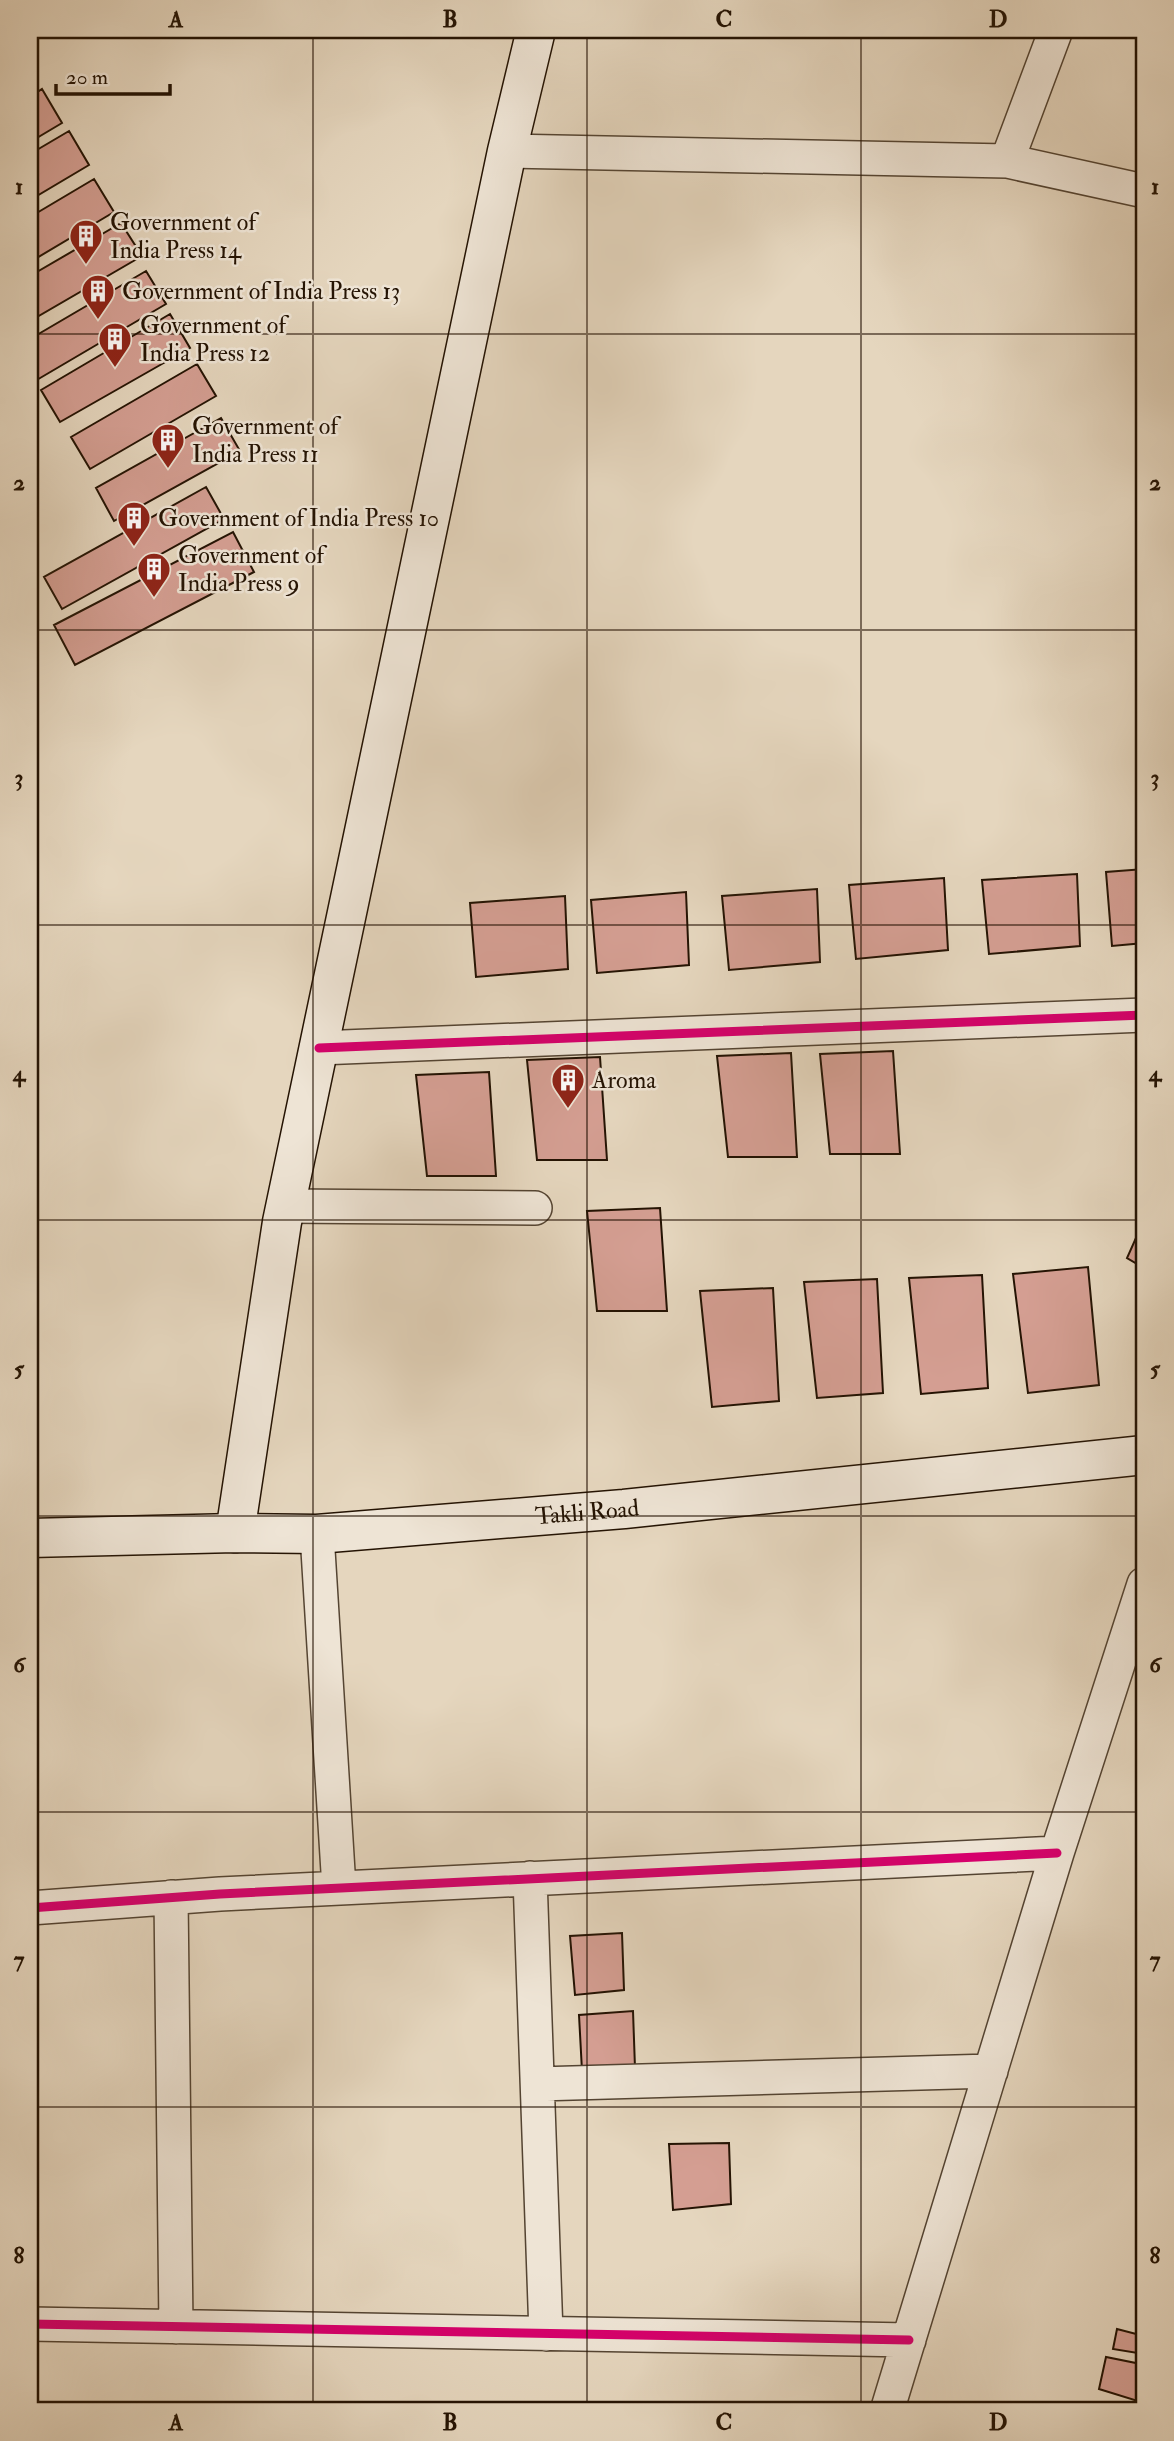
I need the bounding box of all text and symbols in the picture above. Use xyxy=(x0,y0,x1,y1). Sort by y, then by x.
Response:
text: A xyxy=(168,5,184,34)
text: B xyxy=(442,5,458,34)
text: C xyxy=(716,5,732,34)
text: D xyxy=(989,5,1007,34)
scale bar xyxy=(56,52,170,96)
text: 20 m xyxy=(66,64,108,91)
text: 1 xyxy=(15,172,23,201)
text: 1 xyxy=(1151,172,1159,201)
place label: Government of India Press 14 xyxy=(110,207,259,266)
building icon: Government of India Press 14 xyxy=(67,217,105,266)
building icon: Government of India Press 13 xyxy=(79,272,117,321)
place label: Government of India Press 13 xyxy=(122,276,400,307)
place label: Government of India Press 12 xyxy=(140,310,289,369)
building icon: Government of India Press 12 xyxy=(96,320,134,369)
place label: Government of India Press 11 xyxy=(192,411,341,470)
building icon: Government of India Press 11 xyxy=(149,421,187,470)
text: 2 xyxy=(13,468,25,497)
text: 2 xyxy=(1149,468,1161,497)
building icon: Government of India Press 10 xyxy=(115,499,153,548)
place label: Government of India Press 10 xyxy=(158,503,439,534)
place label: Government of India Press 9 xyxy=(178,540,327,599)
building icon: Government of India Press 9 xyxy=(135,550,173,599)
text: 3 xyxy=(15,763,23,792)
text: 3 xyxy=(1151,763,1159,792)
text: 4 xyxy=(12,1059,27,1088)
text: 4 xyxy=(1148,1059,1163,1088)
building icon: Aroma xyxy=(549,1061,587,1110)
place label: Aroma xyxy=(591,1065,657,1096)
text: 5 xyxy=(14,1354,25,1383)
text: 5 xyxy=(1150,1354,1161,1383)
street label: Takli Road xyxy=(534,1492,641,1532)
text: 6 xyxy=(13,1650,27,1679)
text: 6 xyxy=(1149,1650,1163,1679)
text: 7 xyxy=(14,1945,25,1974)
text: 7 xyxy=(1150,1945,1161,1974)
text: 8 xyxy=(14,2241,25,2270)
text: 8 xyxy=(1150,2241,1161,2270)
text: A xyxy=(168,2408,184,2437)
text: B xyxy=(442,2408,458,2437)
text: C xyxy=(716,2408,732,2437)
text: D xyxy=(989,2408,1007,2437)

